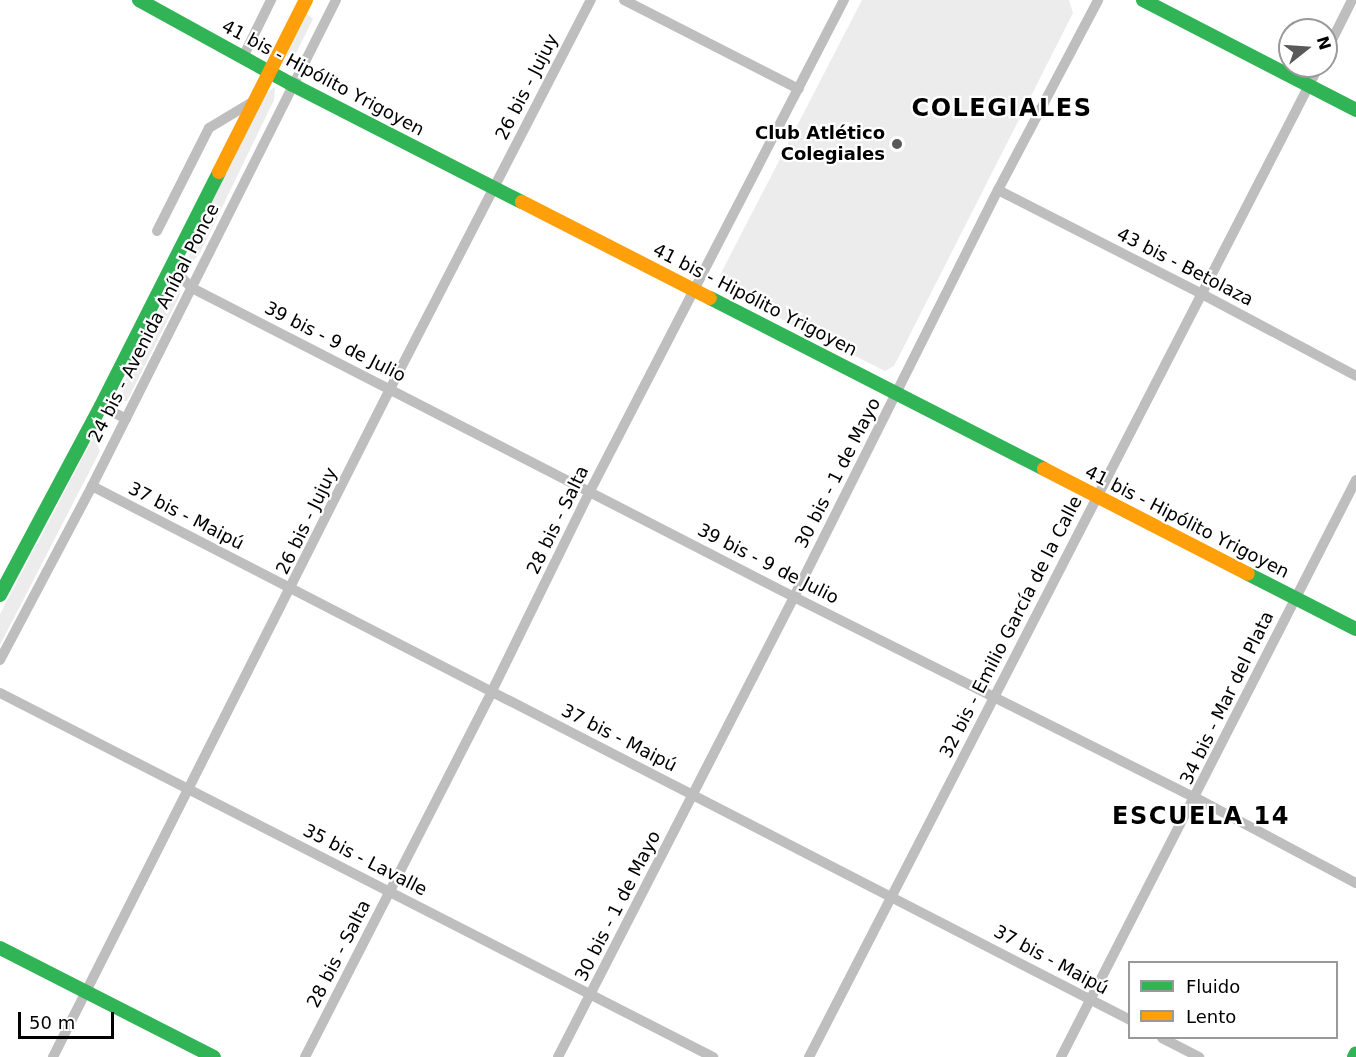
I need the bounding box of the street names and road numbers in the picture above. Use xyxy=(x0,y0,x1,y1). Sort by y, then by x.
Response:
street label: 41 bis - Hipólito Yrigoyen xyxy=(218,15,428,141)
street label: 26 bis - Jujuy xyxy=(491,30,563,144)
street label: 24 bis - Avenida Aníbal Ponce xyxy=(84,200,224,446)
street label: 43 bis - Betolaza xyxy=(1113,223,1257,311)
street label: 41 bis - Hipólito Yrigoyen xyxy=(649,239,861,361)
street label: 39 bis - 9 de Julio xyxy=(261,297,409,387)
street label: 30 bis - 1 de Mayo xyxy=(791,394,885,552)
street label: 41 bis - Hipólito Yrigoyen xyxy=(1081,461,1293,583)
street label: 28 bis - Salta xyxy=(522,462,594,578)
street label: 26 bis - Jujuy xyxy=(272,464,342,578)
street label: 37 bis - Maipú xyxy=(125,478,247,554)
street label: 32 bis - Emilio García de la Calle xyxy=(935,492,1087,762)
street label: 39 bis - 9 de Julio xyxy=(694,519,842,609)
street label: 34 bis - Mar del Plata xyxy=(1176,608,1278,788)
street label: 37 bis - Maipú xyxy=(558,700,680,776)
street label: 35 bis - Lavalle xyxy=(299,819,431,901)
street label: 30 bis - 1 de Mayo xyxy=(571,827,665,985)
street label: 28 bis - Salta xyxy=(303,897,375,1011)
street label: 37 bis - Maipú xyxy=(990,921,1112,999)

